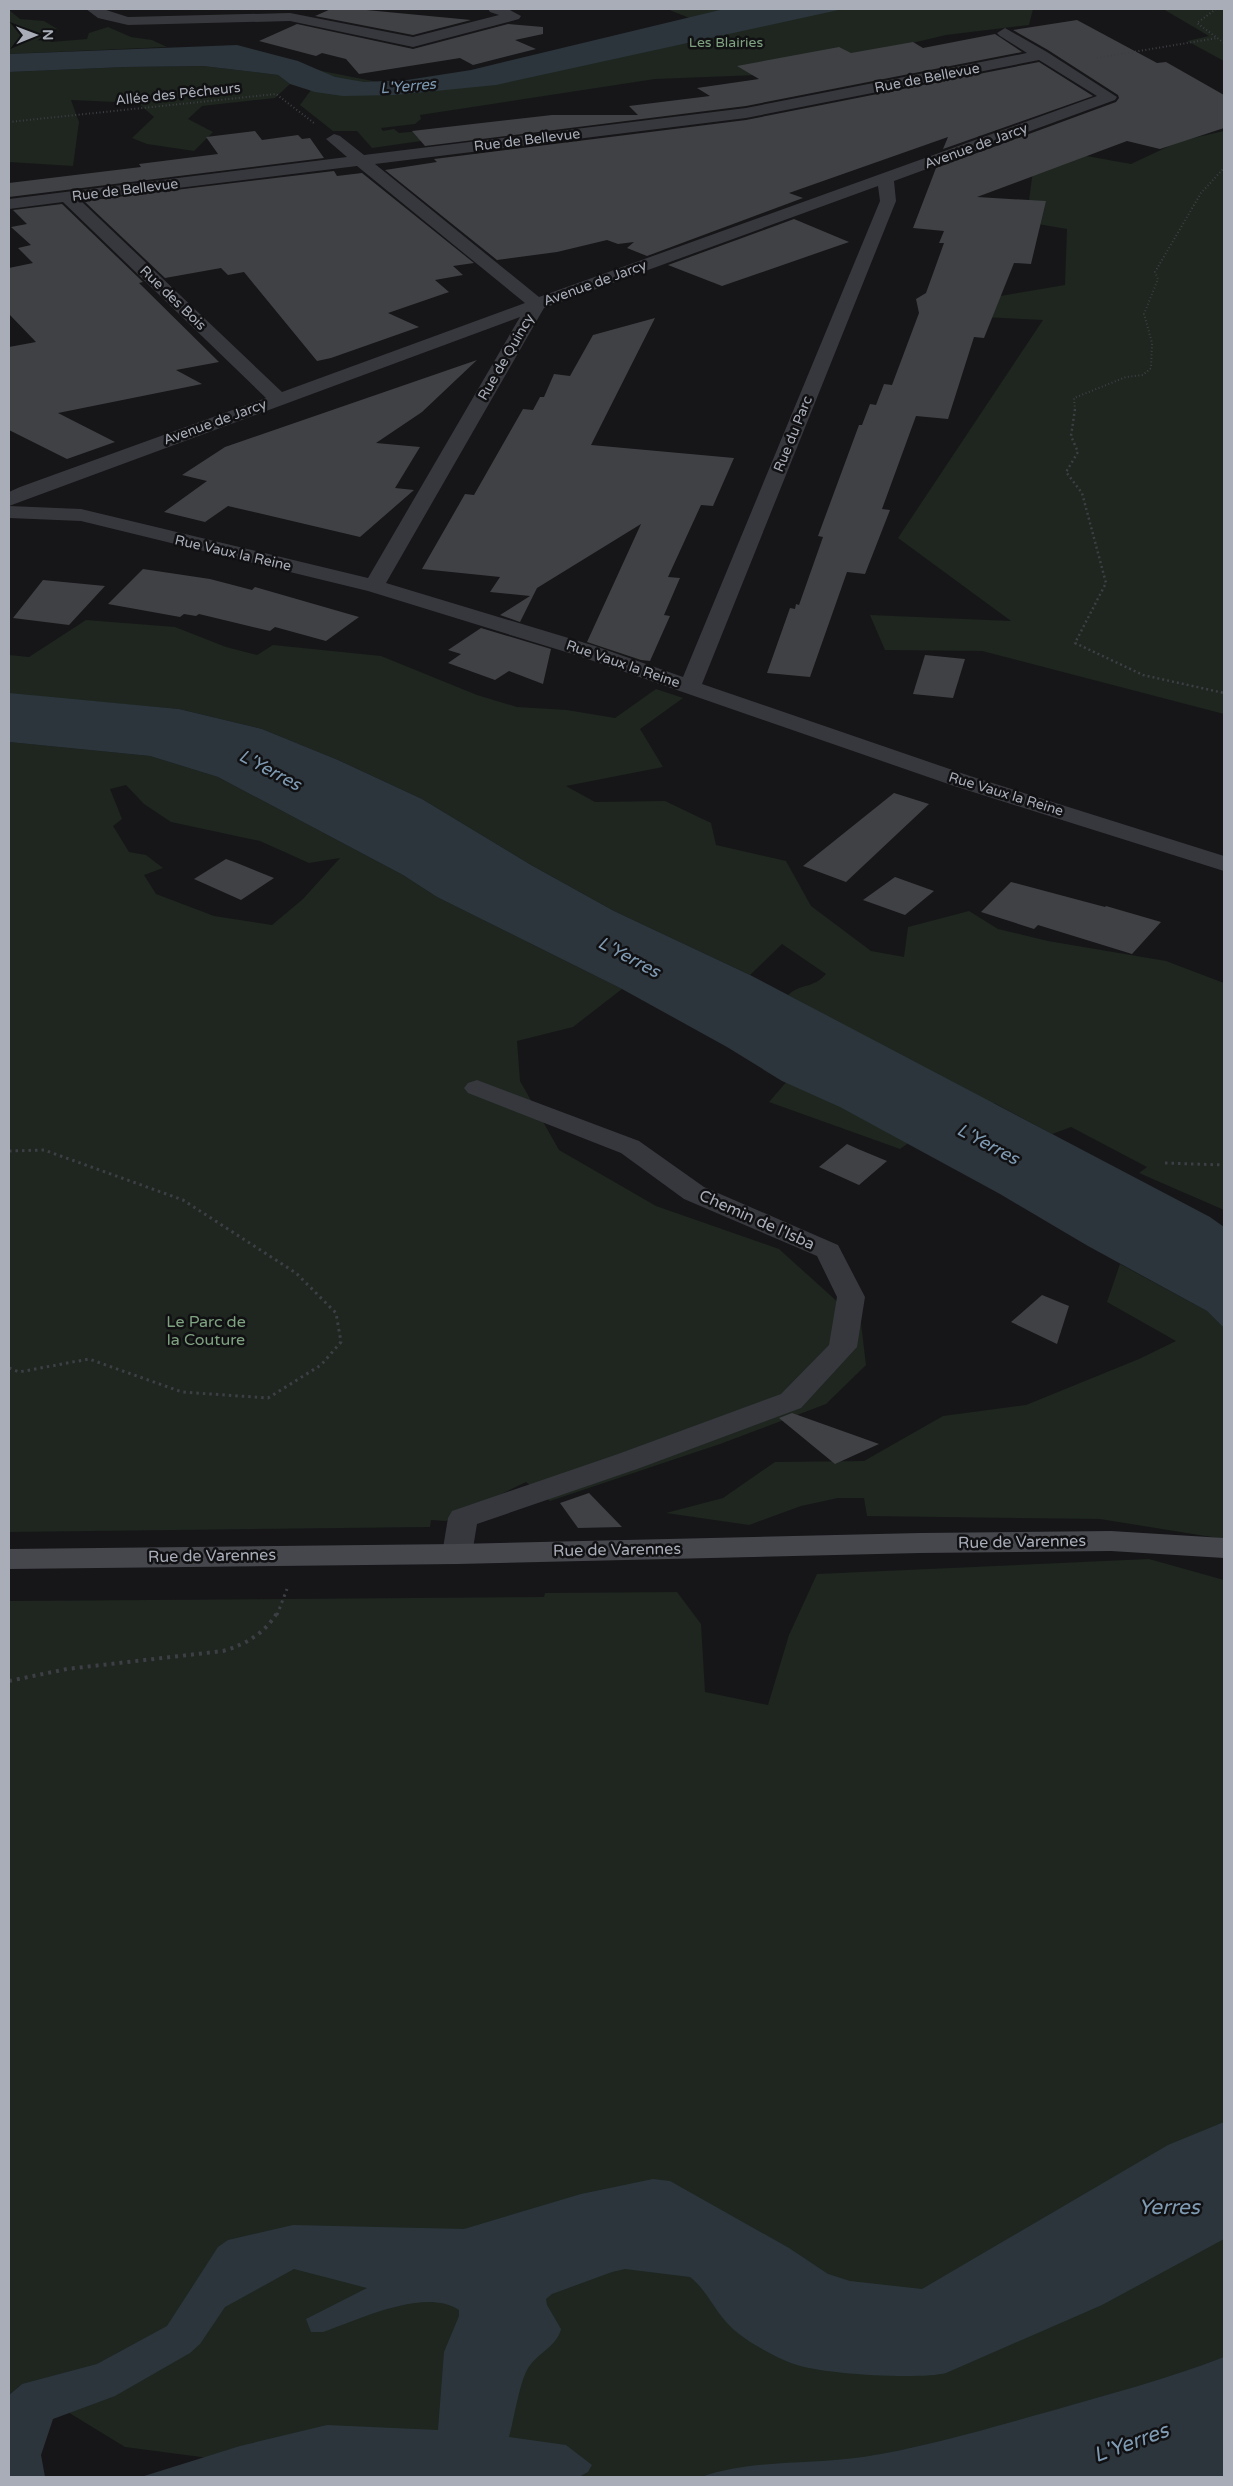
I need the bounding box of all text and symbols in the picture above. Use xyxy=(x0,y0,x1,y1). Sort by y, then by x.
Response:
north arrow xyxy=(10,10,60,60)
text: N xyxy=(39,29,56,41)
park label: Les Blairies xyxy=(689,34,763,51)
street label: Rue de Bellevue xyxy=(873,59,981,97)
water label: L'Yerres xyxy=(379,74,438,97)
street label: Allée des Pêcheurs xyxy=(115,79,242,109)
street label: Avenue de Jarcy xyxy=(922,119,1030,173)
street label: Rue de Bellevue xyxy=(473,125,581,155)
street label: Rue de Bellevue xyxy=(71,175,179,205)
street label: Avenue de Jarcy xyxy=(541,256,649,310)
street label: Rue des Bois xyxy=(136,262,210,334)
street label: Rue de Quincy xyxy=(474,310,538,403)
street label: Rue du Parc xyxy=(770,393,816,475)
street label: Avenue de Jarcy xyxy=(161,395,269,449)
street label: Rue Vaux la Reine xyxy=(173,531,293,575)
street label: Rue Vaux la Reine xyxy=(564,637,682,691)
water label: L'Yerres xyxy=(235,745,306,796)
street label: Rue Vaux la Reine xyxy=(947,768,1066,820)
water label: L'Yerres xyxy=(594,932,665,983)
water label: L'Yerres xyxy=(953,1119,1024,1170)
street label: Chemin de l'Isba xyxy=(696,1186,818,1254)
park label: Le Parc de la Couture xyxy=(166,1312,246,1350)
street label: Rue de Varennes xyxy=(958,1531,1086,1553)
street label: Rue de Varennes xyxy=(553,1539,681,1561)
street label: Rue de Varennes xyxy=(148,1545,276,1567)
water label: Yerres xyxy=(1138,2195,1202,2220)
water label: L'Yerres xyxy=(1090,2417,1174,2468)

